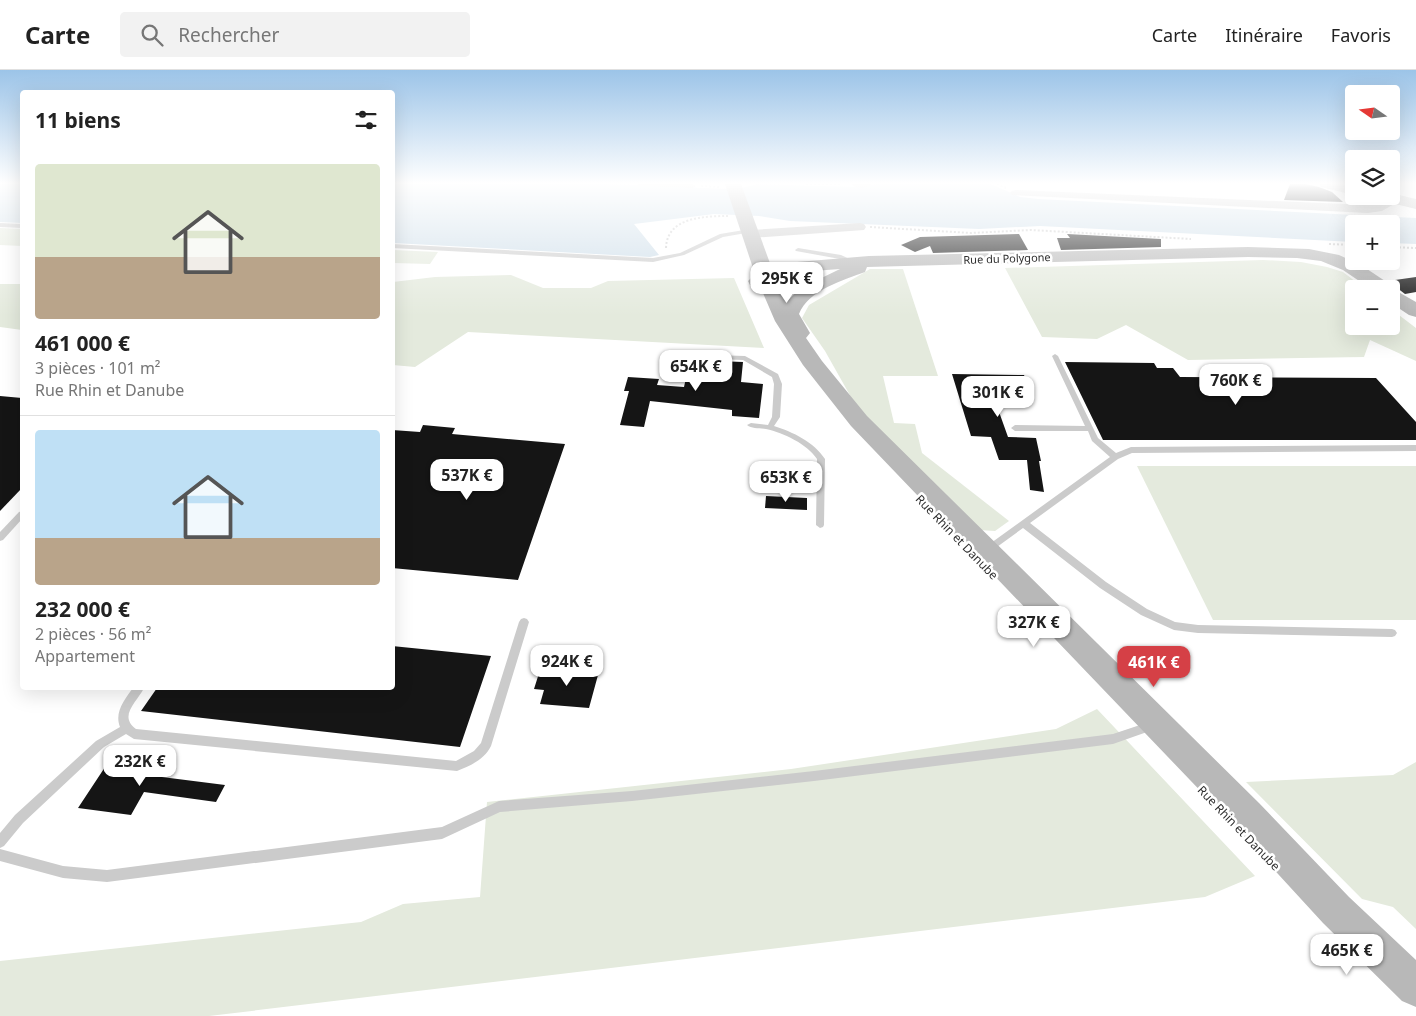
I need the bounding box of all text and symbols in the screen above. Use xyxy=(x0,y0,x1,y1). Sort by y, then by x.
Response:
search box xyxy=(120,12,470,57)
text: Carte xyxy=(25,18,90,51)
icon: search xyxy=(138,21,166,49)
text: Rechercher xyxy=(178,22,279,48)
text: Carte xyxy=(1152,23,1197,47)
text: Itinéraire xyxy=(1225,23,1303,47)
text: Favoris xyxy=(1331,23,1391,47)
north arrow xyxy=(1345,85,1400,140)
map controls xyxy=(1345,85,1400,335)
text: 11 biens xyxy=(35,106,121,134)
icon: filters xyxy=(352,106,380,134)
button: layers xyxy=(1345,150,1400,205)
icon: home xyxy=(163,197,253,287)
button: + xyxy=(1345,215,1400,270)
street label: Rue du Polygone xyxy=(963,249,1051,267)
pin: 295K € xyxy=(746,262,828,304)
text: 295K € xyxy=(761,267,813,289)
button: − xyxy=(1345,280,1400,335)
text: 461 000 € xyxy=(35,329,130,357)
pin: 654K € xyxy=(655,350,737,392)
text: 654K € xyxy=(670,355,722,377)
text: 3 pièces · 101 m² xyxy=(35,357,160,379)
pin: 760K € xyxy=(1195,364,1277,406)
text: 760K € xyxy=(1210,369,1262,391)
pin: 301K € xyxy=(957,376,1039,418)
text: Rue Rhin et Danube xyxy=(35,379,184,401)
text: 301K € xyxy=(972,381,1024,403)
pin: 537K € xyxy=(426,458,508,501)
pin: 653K € xyxy=(745,460,827,503)
icon: home xyxy=(163,462,253,552)
text: 537K € xyxy=(441,464,493,486)
text: 653K € xyxy=(760,466,812,488)
street label: Rue Rhin et Danube xyxy=(912,491,1002,583)
text: 232 000 € xyxy=(35,595,130,623)
pin: 327K € xyxy=(993,606,1075,648)
text: 327K € xyxy=(1008,611,1060,633)
text: 2 pièces · 56 m² xyxy=(35,623,151,645)
pin: 924K € xyxy=(526,644,608,687)
text: Appartement xyxy=(35,645,135,667)
pin: 461K € xyxy=(1113,646,1195,688)
text: 924K € xyxy=(541,650,593,672)
text: 461K € xyxy=(1128,651,1180,673)
pin: 232K € xyxy=(99,744,181,787)
text: 232K € xyxy=(114,750,166,772)
street label: Rue Rhin et Danube xyxy=(1194,782,1284,874)
pin: 465K € xyxy=(1306,934,1388,976)
text: 465K € xyxy=(1321,939,1373,961)

